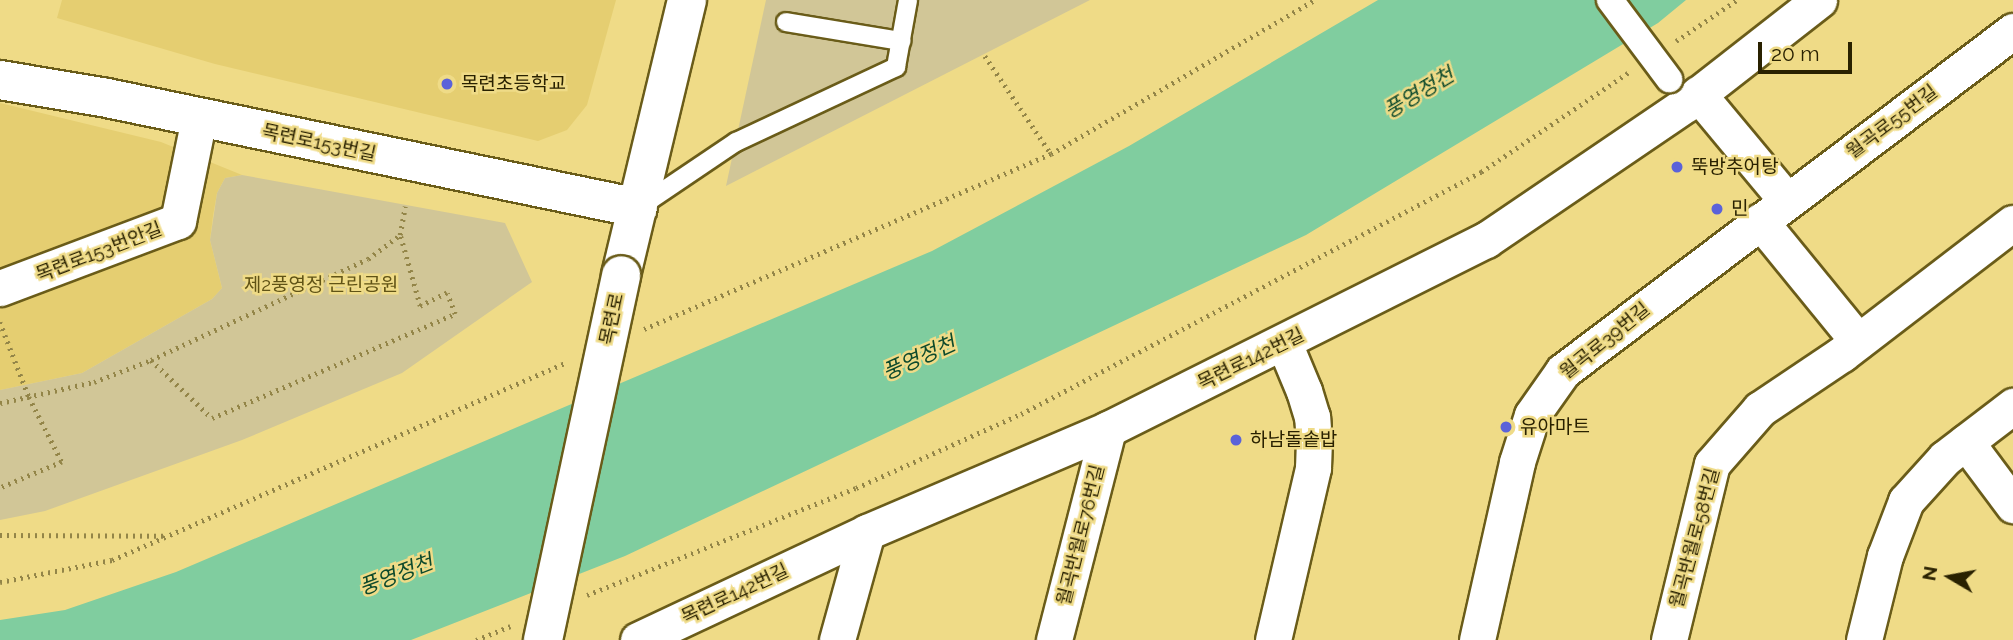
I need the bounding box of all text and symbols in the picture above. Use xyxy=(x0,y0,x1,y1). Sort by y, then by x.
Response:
scale bar xyxy=(1761,28,1856,72)
text: 20 m xyxy=(1771,41,1819,66)
water label: 풍영정천 xyxy=(1379,62,1459,124)
place label: 목련초등학교 xyxy=(461,73,566,95)
marker: 목련초등학교 xyxy=(439,76,455,92)
street label: 월곡로55번길 xyxy=(1842,80,1942,164)
street label: 목련로153번길 xyxy=(260,120,378,166)
place label: 뚝방추어탕 xyxy=(1691,156,1778,178)
marker: 뚝방추어탕 xyxy=(1669,159,1685,175)
place label: 민 xyxy=(1731,198,1748,220)
marker: 민 xyxy=(1709,201,1725,217)
street label: 목련로153번안길 xyxy=(33,217,165,287)
park label: 제2풍영정 근린공원 xyxy=(244,274,398,296)
street label: 목련로 xyxy=(595,291,629,347)
street label: 월곡로39번길 xyxy=(1556,298,1654,384)
street label: 목련로142번길 xyxy=(1194,323,1308,395)
water label: 풍영정천 xyxy=(879,331,959,385)
place label: 유아마트 xyxy=(1520,416,1590,438)
marker: 유아마트 xyxy=(1498,419,1514,435)
place label: 하남돌솥밥 xyxy=(1250,429,1337,451)
marker: 하남돌솥밥 xyxy=(1228,432,1244,448)
street label: 월곡반월로76번길 xyxy=(1053,462,1109,608)
street label: 월곡반월로58번길 xyxy=(1665,466,1725,610)
north arrow xyxy=(1915,542,1985,612)
water label: 풍영정천 xyxy=(355,549,437,601)
street label: 목련로142번길 xyxy=(678,559,792,629)
text: N xyxy=(1917,564,1941,582)

